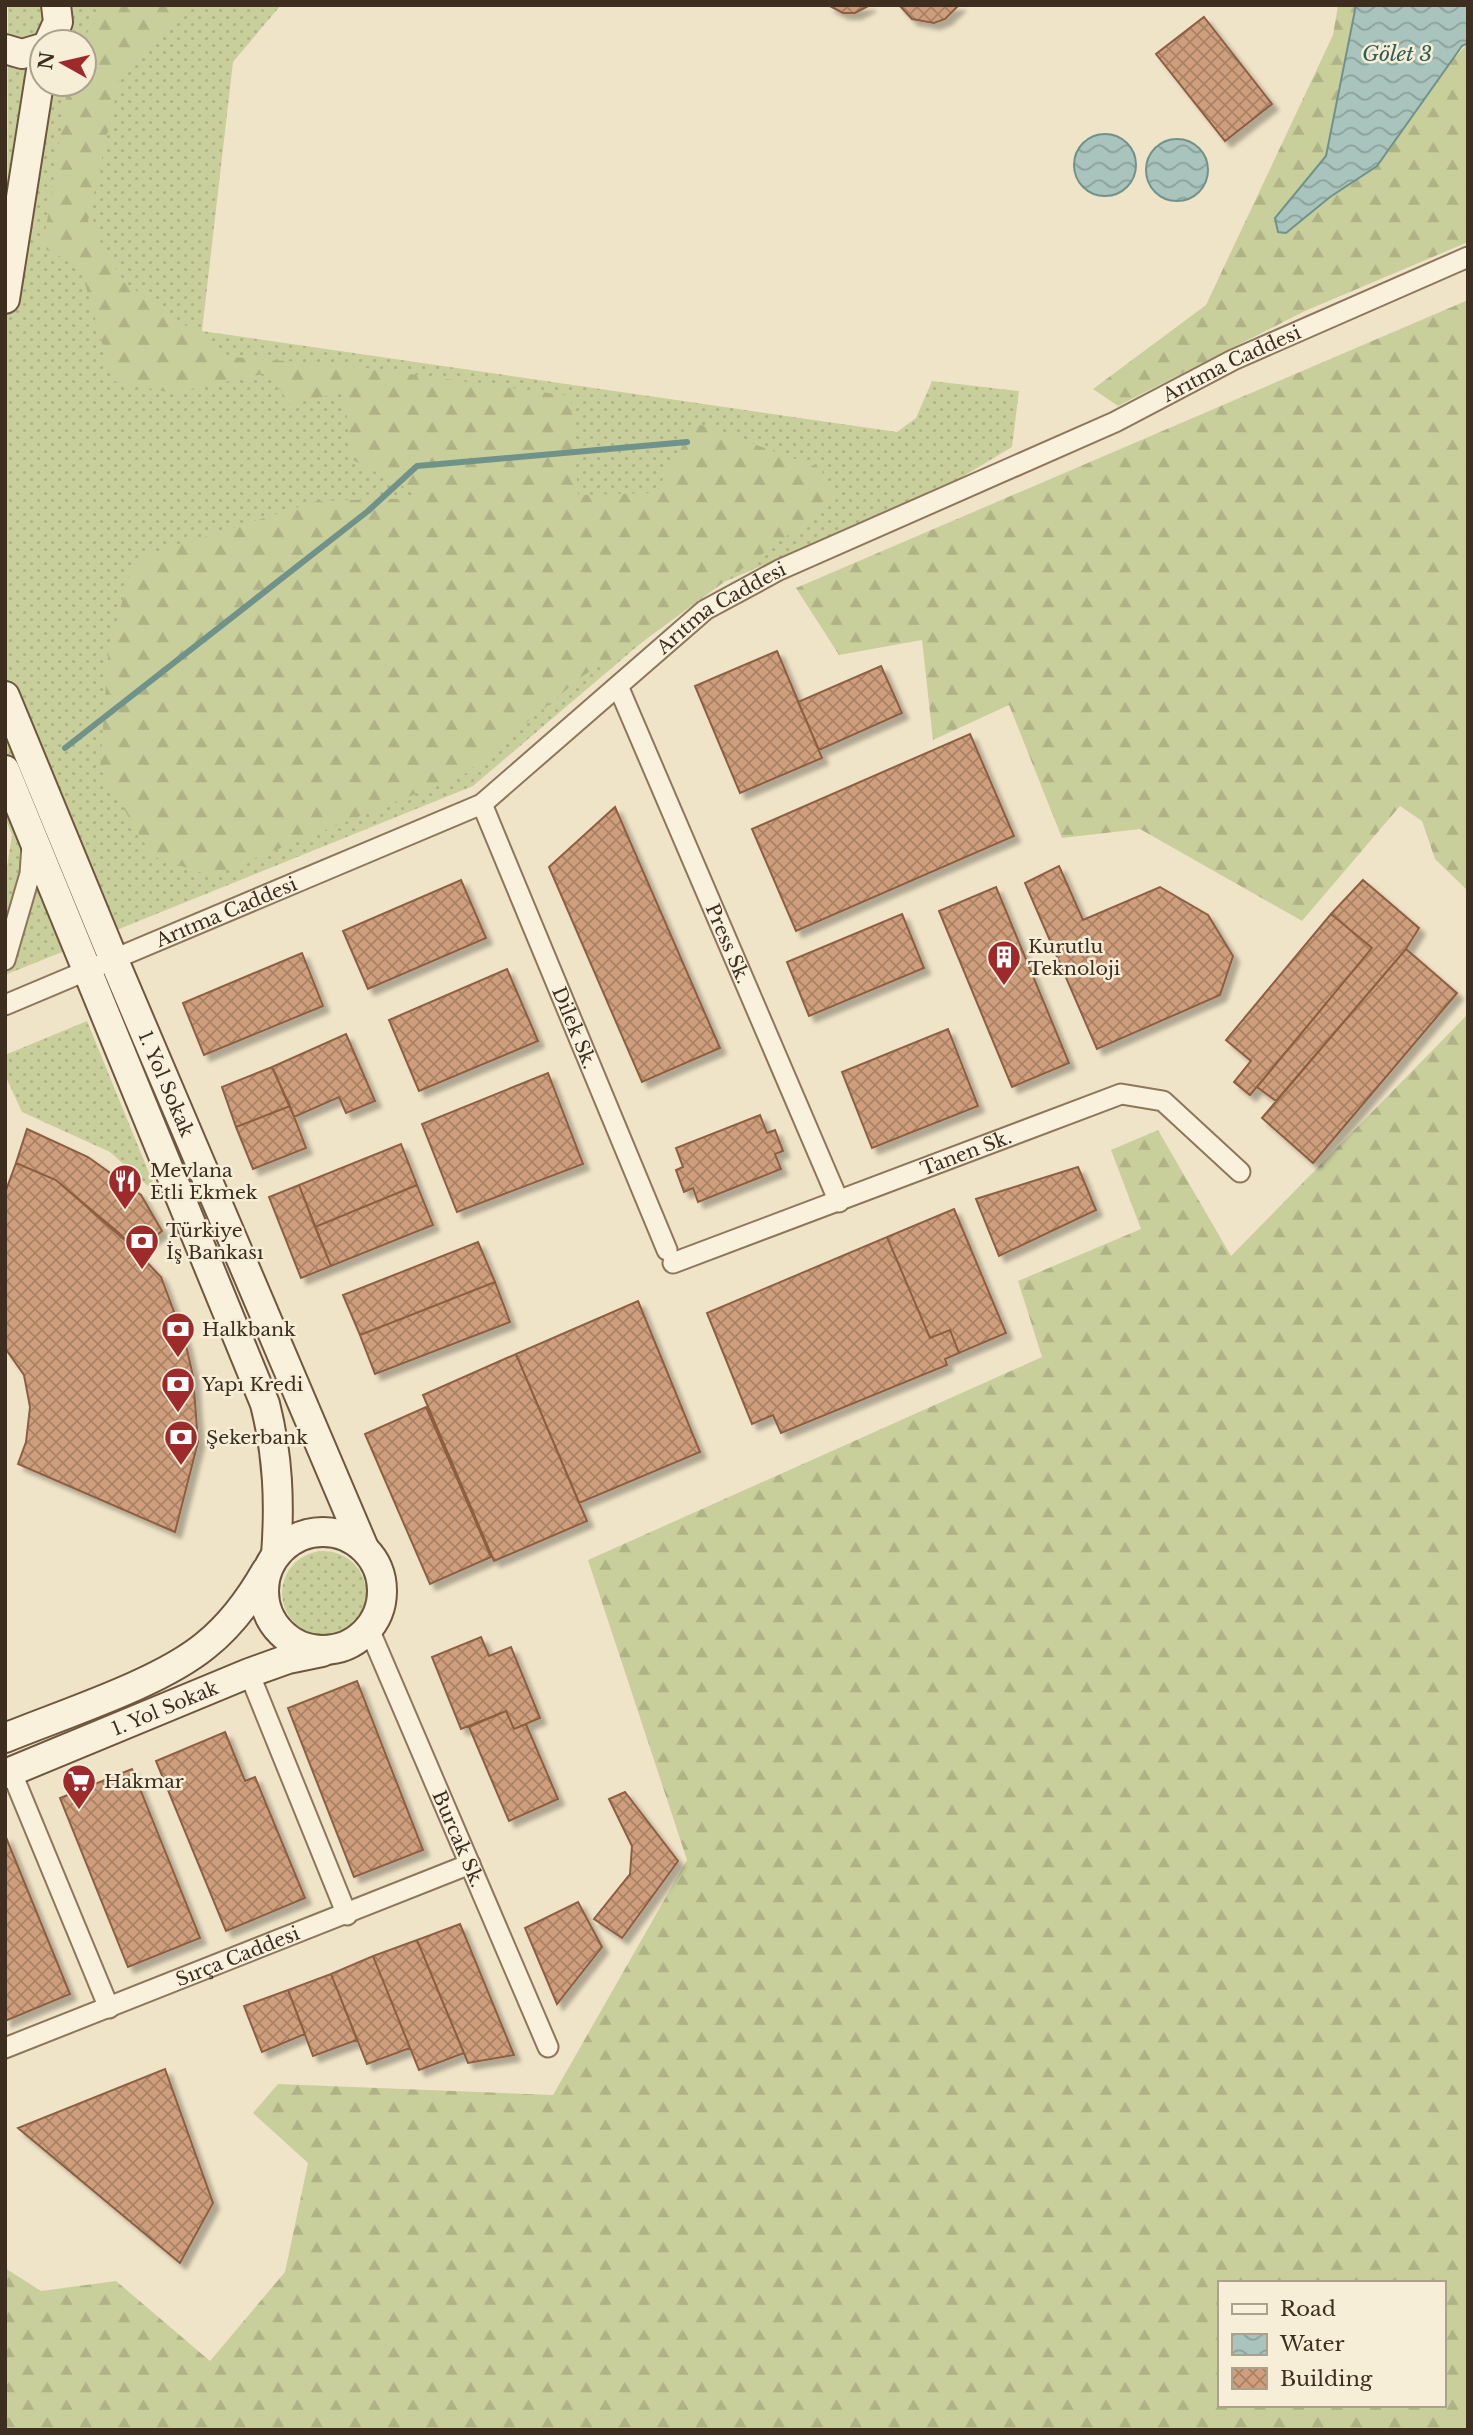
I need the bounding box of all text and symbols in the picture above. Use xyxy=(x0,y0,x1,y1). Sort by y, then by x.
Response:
north arrow xyxy=(28,28,98,98)
water label: Gölet 3 xyxy=(1362,41,1432,67)
text: N xyxy=(34,50,59,71)
street label: Arıtma Caddesi xyxy=(1157,320,1305,407)
street label: Arıtma Caddesi xyxy=(651,557,790,659)
street label: Arıtma Caddesi xyxy=(151,872,301,952)
street label: Press Sk. xyxy=(701,900,755,987)
place label: Kurutlu Teknoloji xyxy=(1028,935,1121,980)
building icon: Kurutlu Teknoloji xyxy=(985,938,1023,987)
street label: Dilek Sk. xyxy=(548,983,602,1072)
street label: 1. Yol Sokak xyxy=(134,1027,199,1140)
street label: Tanen Sk. xyxy=(917,1125,1015,1180)
place label: Mevlana Etli Ekmek xyxy=(150,1159,258,1204)
restaurant icon: Mevlana Etli Ekmek xyxy=(106,1162,144,1211)
place label: Türkiye İş Bankası xyxy=(166,1219,264,1264)
bank icon: Türkiye İş Bankası xyxy=(123,1222,161,1271)
bank icon: Halkbank xyxy=(159,1310,197,1359)
place label: Halkbank xyxy=(202,1318,296,1341)
bank icon: Yapı Kredi xyxy=(159,1365,197,1414)
place label: Yapı Kredi xyxy=(201,1373,304,1396)
bank icon: Şekerbank xyxy=(162,1418,200,1467)
place label: Şekerbank xyxy=(206,1426,308,1449)
street label: 1. Yol Sokak xyxy=(108,1675,222,1740)
supermarket icon: Hakmar xyxy=(60,1762,98,1811)
place label: Hakmar xyxy=(104,1770,184,1793)
street label: Burcak Sk. xyxy=(428,1787,490,1890)
street label: Sırça Caddesi xyxy=(172,1921,303,1991)
legend xyxy=(1218,2281,1445,2407)
text: Road xyxy=(1280,2296,1336,2322)
text: Water xyxy=(1279,2331,1344,2357)
text: Building xyxy=(1280,2366,1373,2392)

